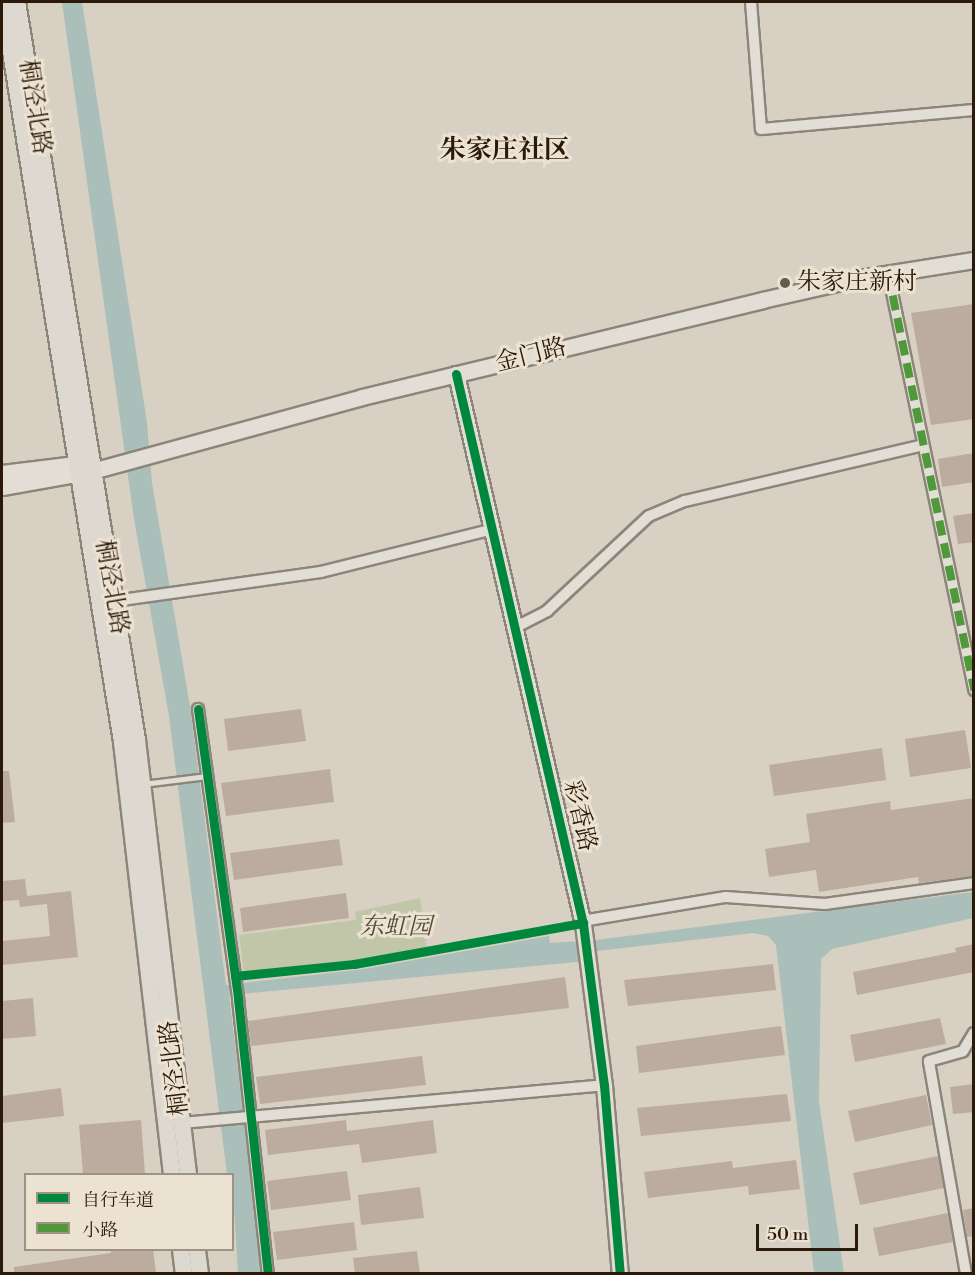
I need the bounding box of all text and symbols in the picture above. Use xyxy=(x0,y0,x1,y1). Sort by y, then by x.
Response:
street label: 桐泾北路 xyxy=(12,57,56,157)
district label: 朱家庄社区 xyxy=(440,135,570,167)
place label: 朱家庄新村 xyxy=(797,269,917,297)
marker: 朱家庄新村 xyxy=(778,276,792,290)
street label: 金门路 xyxy=(493,333,569,379)
street label: 桐泾北路 xyxy=(88,537,134,637)
street label: 彩香路 xyxy=(557,778,601,854)
park label: 东虹园 xyxy=(360,914,432,942)
street label: 桐泾北路 xyxy=(155,1019,195,1117)
legend xyxy=(24,1173,234,1251)
text: 自行车道 xyxy=(82,1189,154,1212)
scale bar xyxy=(759,1212,861,1250)
text: 小路 xyxy=(82,1219,118,1242)
text: 50 m xyxy=(767,1223,808,1246)

